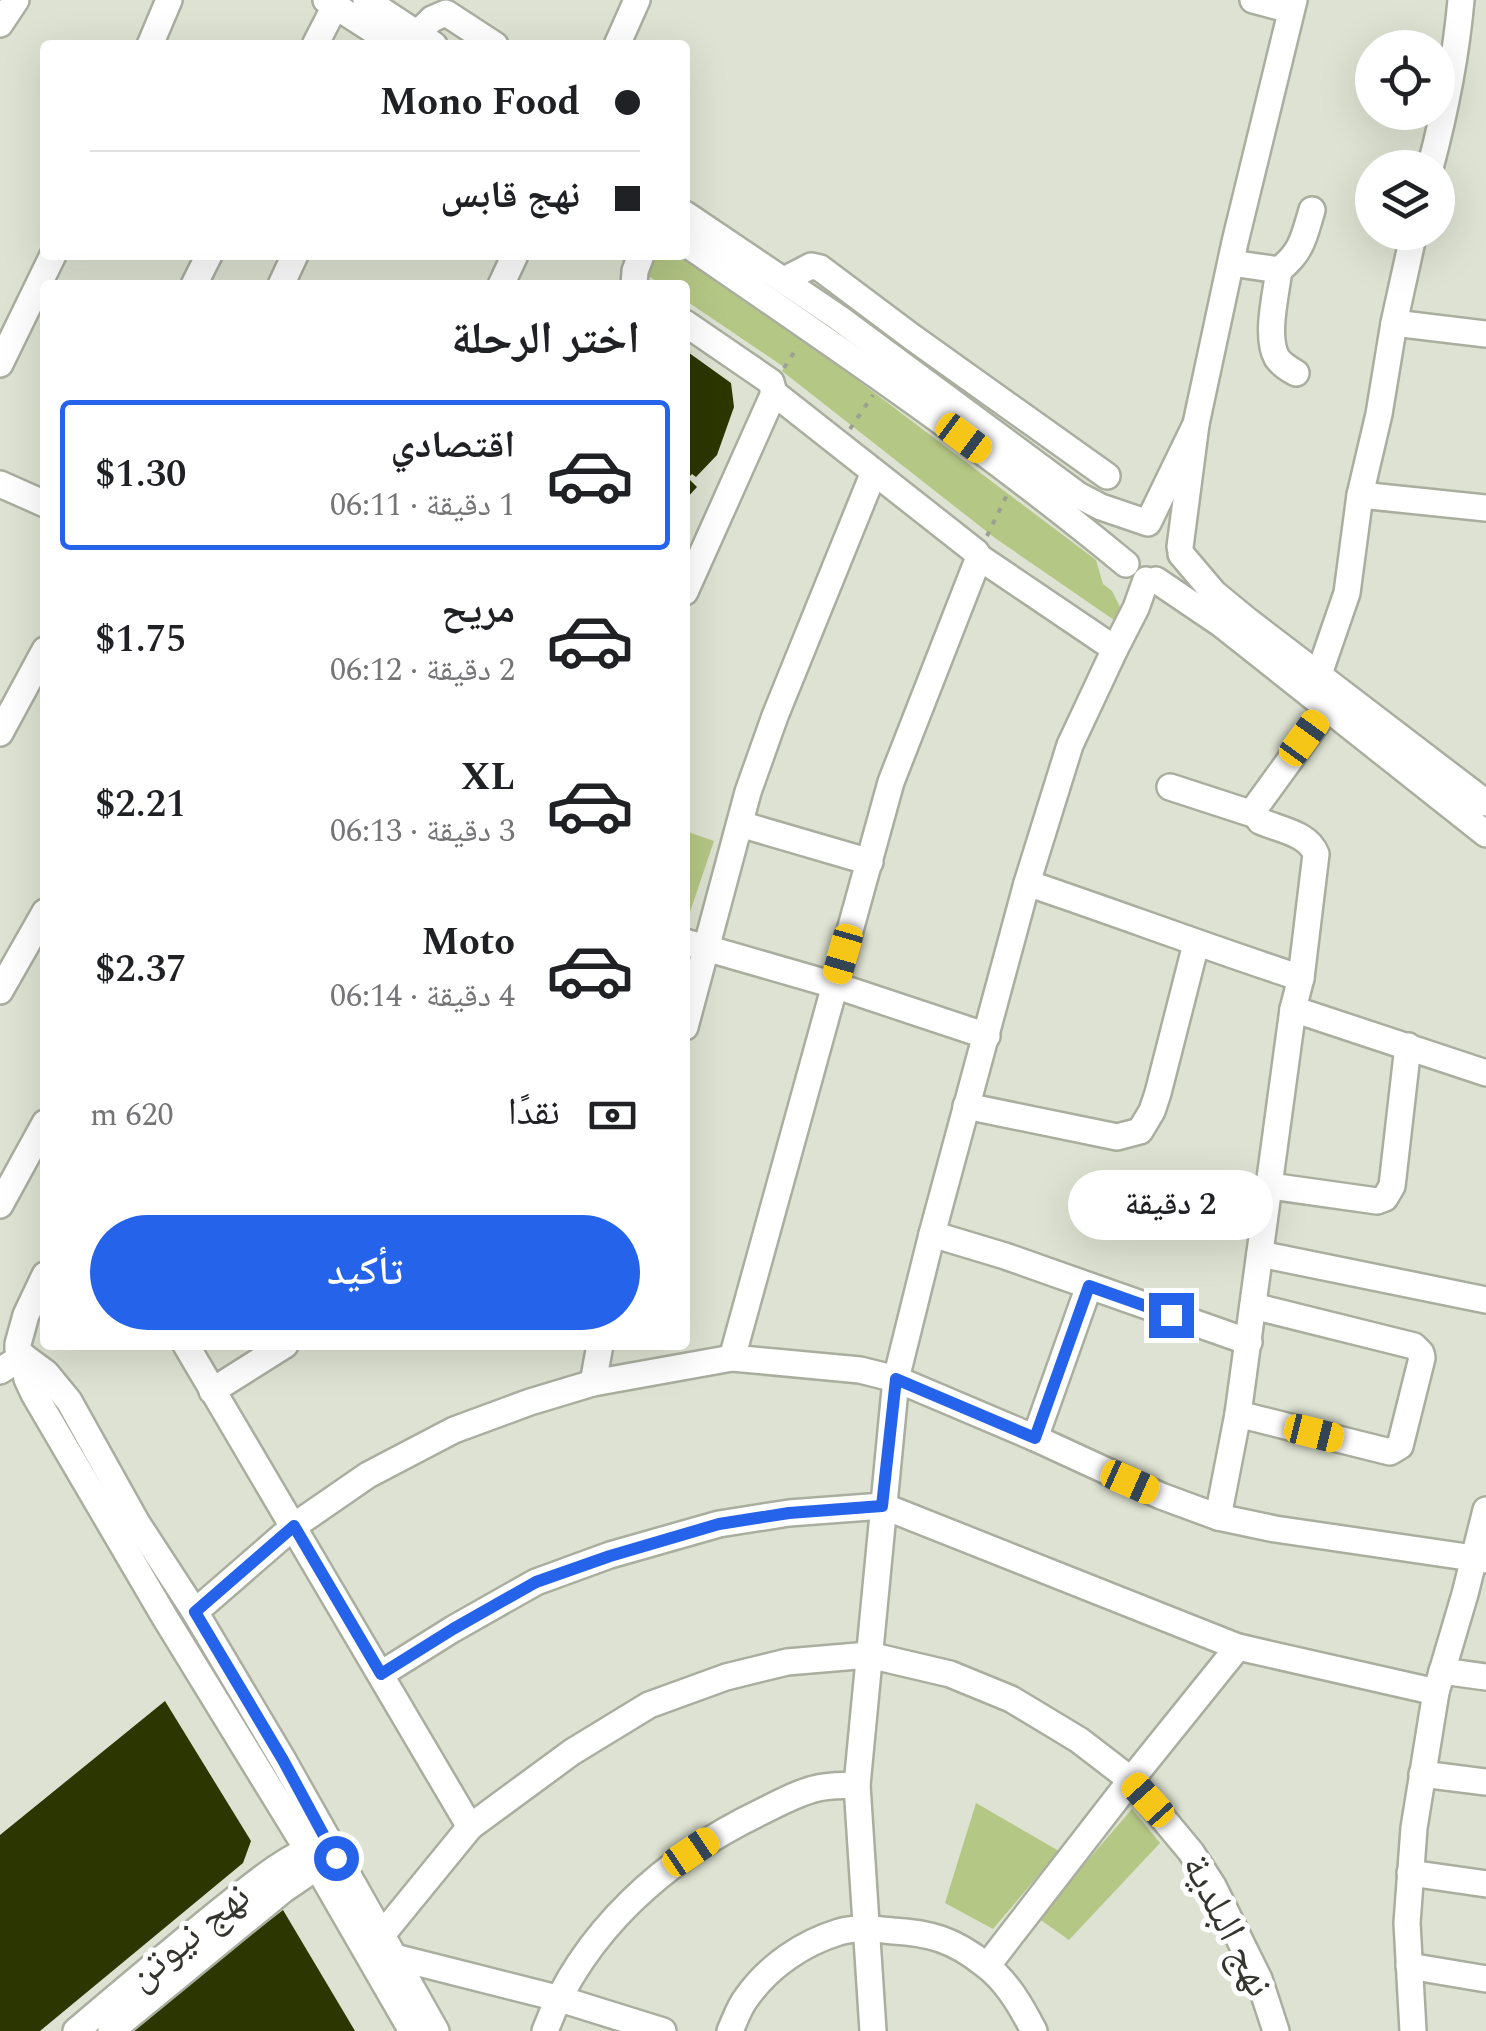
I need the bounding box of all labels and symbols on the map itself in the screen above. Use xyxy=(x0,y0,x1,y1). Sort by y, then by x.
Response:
car xyxy=(931,408,997,468)
car xyxy=(1274,705,1334,771)
car xyxy=(820,921,866,987)
callout: 2 دقيقة xyxy=(1068,1170,1274,1240)
route end xyxy=(1149,1293,1194,1338)
car xyxy=(1281,1411,1347,1455)
car xyxy=(1096,1456,1164,1508)
car xyxy=(1117,1768,1179,1832)
car xyxy=(658,1823,724,1881)
route start xyxy=(314,1836,359,1881)
street label: نهج البلدية xyxy=(1165,1844,1289,2008)
street label: نهج نيوتن xyxy=(114,1868,264,2006)

